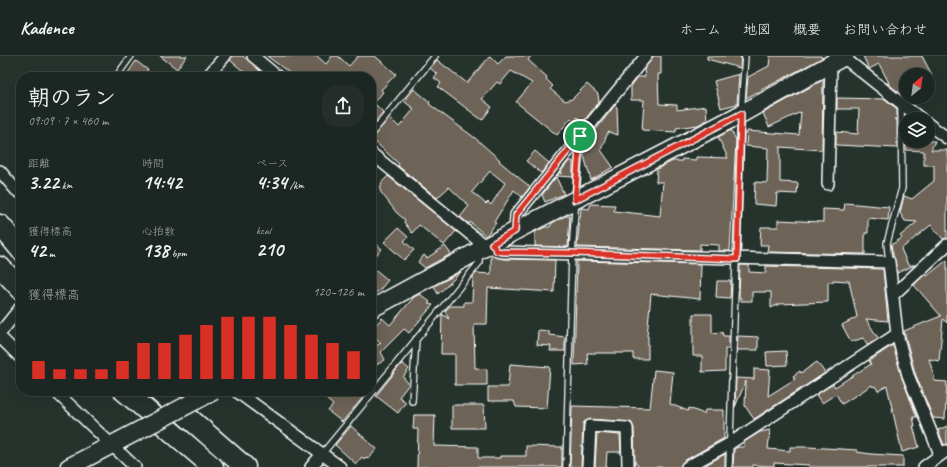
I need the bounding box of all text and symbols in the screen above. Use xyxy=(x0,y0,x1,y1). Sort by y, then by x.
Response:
text: Kadence xyxy=(20,16,74,40)
text: ホーム xyxy=(680,21,721,38)
text: 地図 xyxy=(743,21,771,38)
text: 概要 xyxy=(793,21,821,38)
text: お問い合わせ xyxy=(843,21,927,38)
north arrow xyxy=(899,68,935,104)
map controls xyxy=(899,68,935,148)
text: 朝のラン xyxy=(28,84,116,112)
button: share xyxy=(322,85,364,127)
button: layers xyxy=(899,112,935,148)
text: 09:09 · 7 × 460 m xyxy=(28,113,109,129)
pin xyxy=(563,119,597,153)
icon: arrive xyxy=(569,125,591,147)
text: 距離 xyxy=(28,156,50,170)
text: 時間 xyxy=(142,156,164,170)
text: ペース xyxy=(256,156,288,170)
text: 3.22 xyxy=(28,170,59,195)
text: 14:42 xyxy=(142,170,182,195)
text: 4:34 xyxy=(256,170,287,195)
text: km xyxy=(59,178,72,192)
text: /km xyxy=(287,178,304,192)
text: kcal xyxy=(256,223,271,237)
text: 獲得標高 xyxy=(28,224,72,238)
text: 心拍数 xyxy=(142,224,175,238)
text: 210 xyxy=(256,237,283,262)
text: 42 xyxy=(28,238,46,263)
text: 138 xyxy=(142,238,169,263)
text: m xyxy=(46,246,55,260)
text: bpm xyxy=(169,246,187,260)
text: 120–126 m xyxy=(313,284,364,300)
text: 獲得標高 xyxy=(28,287,80,303)

